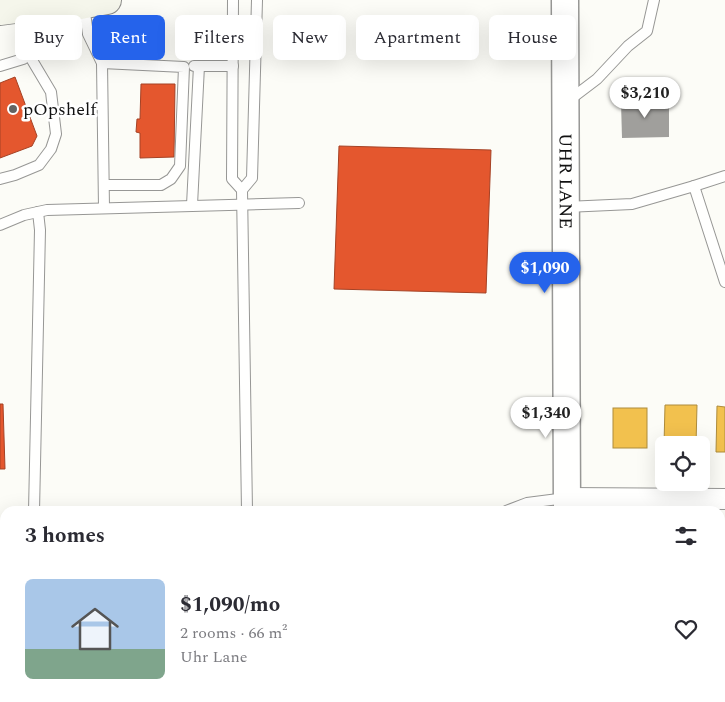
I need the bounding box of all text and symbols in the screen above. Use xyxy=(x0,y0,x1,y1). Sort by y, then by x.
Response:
chip: Buy xyxy=(15,15,82,60)
chip: Rent xyxy=(92,15,165,60)
chip: Filters xyxy=(175,15,263,60)
chip: New xyxy=(273,15,346,60)
chip: Apartment xyxy=(356,15,479,60)
chip: House xyxy=(489,15,576,60)
pin: $3,210 xyxy=(604,76,686,119)
text: $3,210 xyxy=(620,81,670,105)
place label: pOpshelf xyxy=(23,96,98,123)
marker: pOpshelf xyxy=(7,103,19,115)
street label: UHR LANE xyxy=(552,133,579,229)
pin: $1,090 xyxy=(504,252,586,294)
text: $1,090 xyxy=(520,256,570,280)
pin: $1,340 xyxy=(505,396,587,439)
text: $1,340 xyxy=(521,401,571,425)
map controls xyxy=(655,436,710,491)
button: locate xyxy=(655,436,710,491)
text: 3 homes xyxy=(25,520,105,552)
icon: filters xyxy=(672,522,700,550)
text: $1,090/mo xyxy=(180,589,280,621)
icon: home xyxy=(65,599,125,659)
icon: heart xyxy=(672,615,700,643)
text: 2 rooms · 66 m² xyxy=(180,621,287,645)
text: Uhr Lane xyxy=(180,645,247,669)

